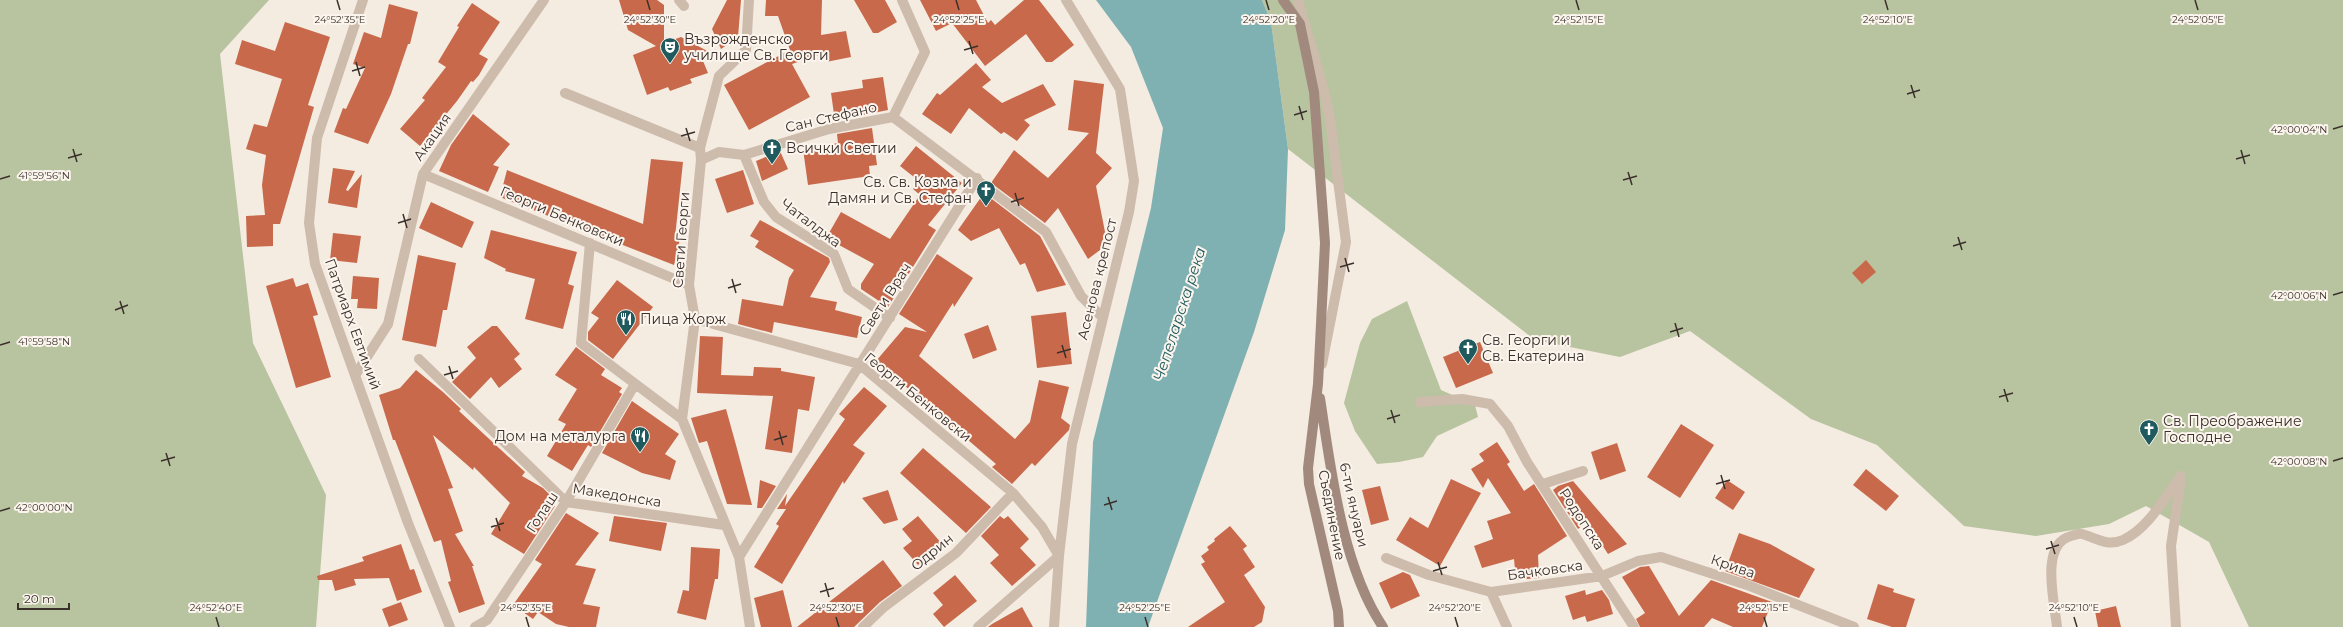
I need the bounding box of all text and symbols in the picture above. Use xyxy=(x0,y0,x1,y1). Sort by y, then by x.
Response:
text: 24°52'35"E xyxy=(314,13,366,26)
text: 24°52'30"E xyxy=(624,13,676,26)
text: 24°52'25"E xyxy=(933,13,985,26)
text: 24°52'20"E xyxy=(1243,13,1295,26)
text: 24°52'15"E xyxy=(1554,13,1604,26)
text: 24°52'10"E xyxy=(1863,13,1914,26)
text: 24°52'05"E xyxy=(2172,13,2224,26)
place label: Възрожденско училище Св. Георги xyxy=(683,30,829,64)
theatre icon: Възрожденско училище Св. Георги xyxy=(659,36,681,64)
street label: Сан Стефано xyxy=(783,98,879,136)
street label: Акация xyxy=(409,110,455,164)
text: 42°00'04"N xyxy=(2271,123,2327,136)
church icon: Всички Светии xyxy=(761,137,783,165)
place label: Всички Светии xyxy=(786,139,897,157)
text: 41°59'56"N xyxy=(18,169,70,182)
place label: Св. Св. Козма и Дамян и Св. Стефан xyxy=(828,173,972,207)
church icon: Св. Св. Козма и Дамян и Св. Стефан xyxy=(975,179,997,207)
street label: Георги Бенковски xyxy=(497,182,627,250)
street label: Свети Георги xyxy=(669,191,693,289)
street label: Чаталджа xyxy=(777,195,845,251)
street label: Асенова крепост xyxy=(1073,216,1121,342)
water label: Чепеларска река xyxy=(1148,245,1210,383)
street label: Патриарх Евтимий xyxy=(321,256,385,392)
street label: Свети Врач xyxy=(855,259,915,339)
text: 42°00'06"N xyxy=(2271,289,2327,302)
restaurant icon: Пица Жорж xyxy=(615,308,637,336)
place label: Пица Жорж xyxy=(640,310,727,328)
place label: Св. Георги и Св. Екатерина xyxy=(1482,331,1584,365)
text: 41°59'58"N xyxy=(18,335,70,348)
church icon: Св. Георги и Св. Екатерина xyxy=(1457,337,1479,365)
street label: Георги Бенковски xyxy=(861,348,975,446)
place label: Св. Преображение Господне xyxy=(2163,412,2302,446)
church icon: Св. Преображение Господне xyxy=(2138,418,2160,446)
restaurant icon: Дом на металурга xyxy=(629,425,651,453)
place label: Дом на металурга xyxy=(495,427,626,445)
text: 42°00'08"N xyxy=(2271,455,2327,468)
street label: 6-ти януари xyxy=(1336,461,1372,549)
street label: Съединение xyxy=(1314,468,1350,562)
street label: Македонска xyxy=(571,479,663,511)
street label: Родопска xyxy=(1555,485,1609,553)
street label: Голаш xyxy=(522,488,562,536)
text: 42°00'00"N xyxy=(15,501,73,514)
street label: Одрин xyxy=(907,529,957,575)
street label: Крива xyxy=(1709,550,1757,582)
street label: Бачковска xyxy=(1506,556,1584,584)
scale bar xyxy=(18,585,69,611)
text: 20 m xyxy=(24,591,55,606)
text: 24°52'40"E xyxy=(190,601,243,614)
text: 24°52'35"E xyxy=(500,601,552,614)
text: 24°52'30"E xyxy=(810,601,862,614)
text: 24°52'25"E xyxy=(1119,601,1171,614)
text: 24°52'20"E xyxy=(1429,601,1481,614)
text: 24°52'15"E xyxy=(1739,601,1789,614)
text: 24°52'10"E xyxy=(2049,601,2100,614)

